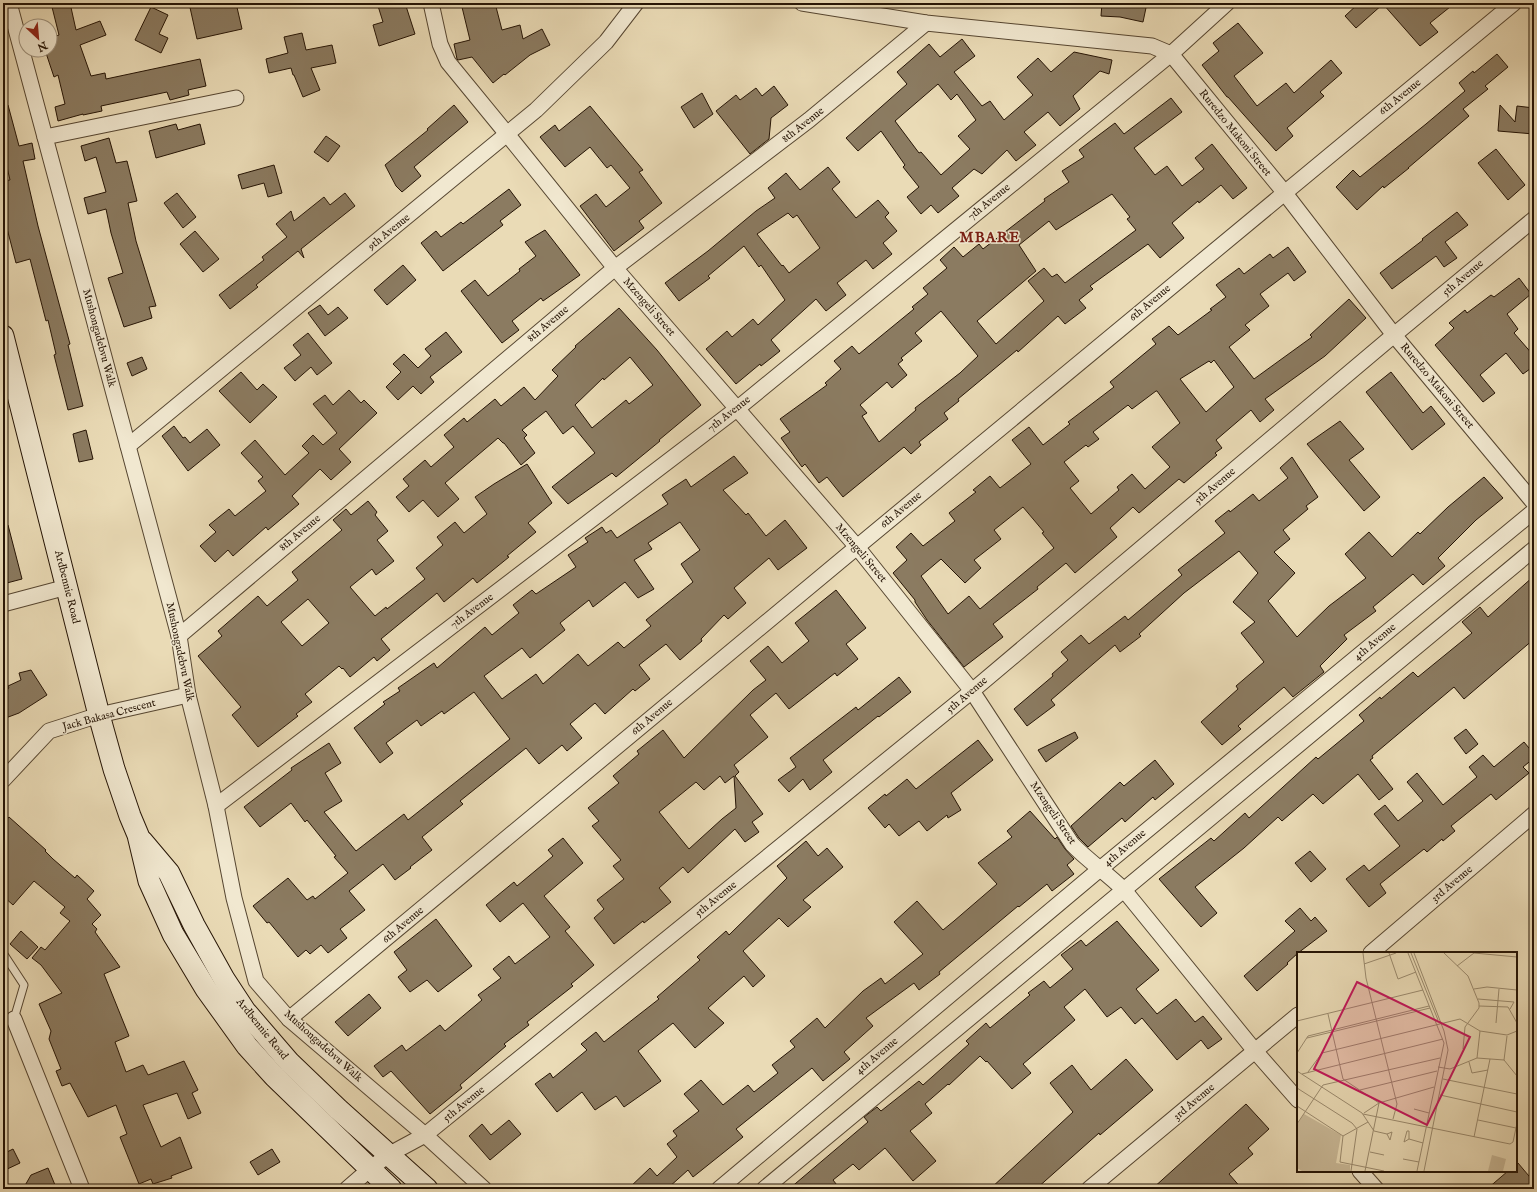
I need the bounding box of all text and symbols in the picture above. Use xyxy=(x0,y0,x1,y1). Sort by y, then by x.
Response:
north arrow xyxy=(18,18,58,58)
text: N xyxy=(34,37,50,55)
street label: 6th Avenue xyxy=(1376,76,1424,118)
street label: Ruredzo Makoni Street xyxy=(1196,87,1274,179)
street label: 8th Avenue xyxy=(779,104,827,146)
street label: 7th Avenue xyxy=(965,181,1013,223)
street label: 9th Avenue xyxy=(364,211,413,254)
district label: MBARE xyxy=(960,228,1020,247)
street label: 5th Avenue xyxy=(1439,257,1487,299)
street label: Mzengeli Street xyxy=(620,275,678,339)
street label: 6th Avenue xyxy=(1126,281,1174,325)
street label: Mushongadebvu Walk xyxy=(79,287,119,389)
street label: 8th Avenue xyxy=(524,303,572,345)
street label: Ruredzo Makoni Street xyxy=(1397,340,1477,432)
street label: 7th Avenue xyxy=(705,393,753,435)
street label: 5th Avenue xyxy=(1191,465,1239,507)
street label: 6th Avenue xyxy=(877,488,925,532)
street label: 8th Avenue xyxy=(276,512,324,554)
street label: Mzengeli Street xyxy=(832,521,890,586)
street label: Ardbennie Road xyxy=(51,548,83,625)
street label: 7th Avenue xyxy=(448,590,496,632)
street label: Mushongadebvu Walk xyxy=(163,601,197,703)
street label: 4th Avenue xyxy=(1351,620,1399,664)
street label: 5th Avenue xyxy=(943,674,991,716)
street label: 6th Avenue xyxy=(628,695,676,739)
street label: Jack Bakasa Crescent xyxy=(59,696,157,735)
street label: Mzengeli Street xyxy=(1027,779,1079,847)
street label: 4th Avenue xyxy=(1101,826,1149,870)
street label: 3rd Avenue xyxy=(1428,863,1476,905)
street label: 5th Avenue xyxy=(692,878,740,920)
street label: 6th Avenue xyxy=(379,903,427,947)
inset map xyxy=(1297,952,1517,1172)
street label: Ardbennie Road xyxy=(232,995,291,1063)
street label: Mushongadebvu Walk xyxy=(281,1007,365,1085)
street label: 4th Avenue xyxy=(853,1034,901,1078)
street label: 3rd Avenue xyxy=(1170,1081,1218,1123)
street label: 5th Avenue xyxy=(440,1083,488,1125)

